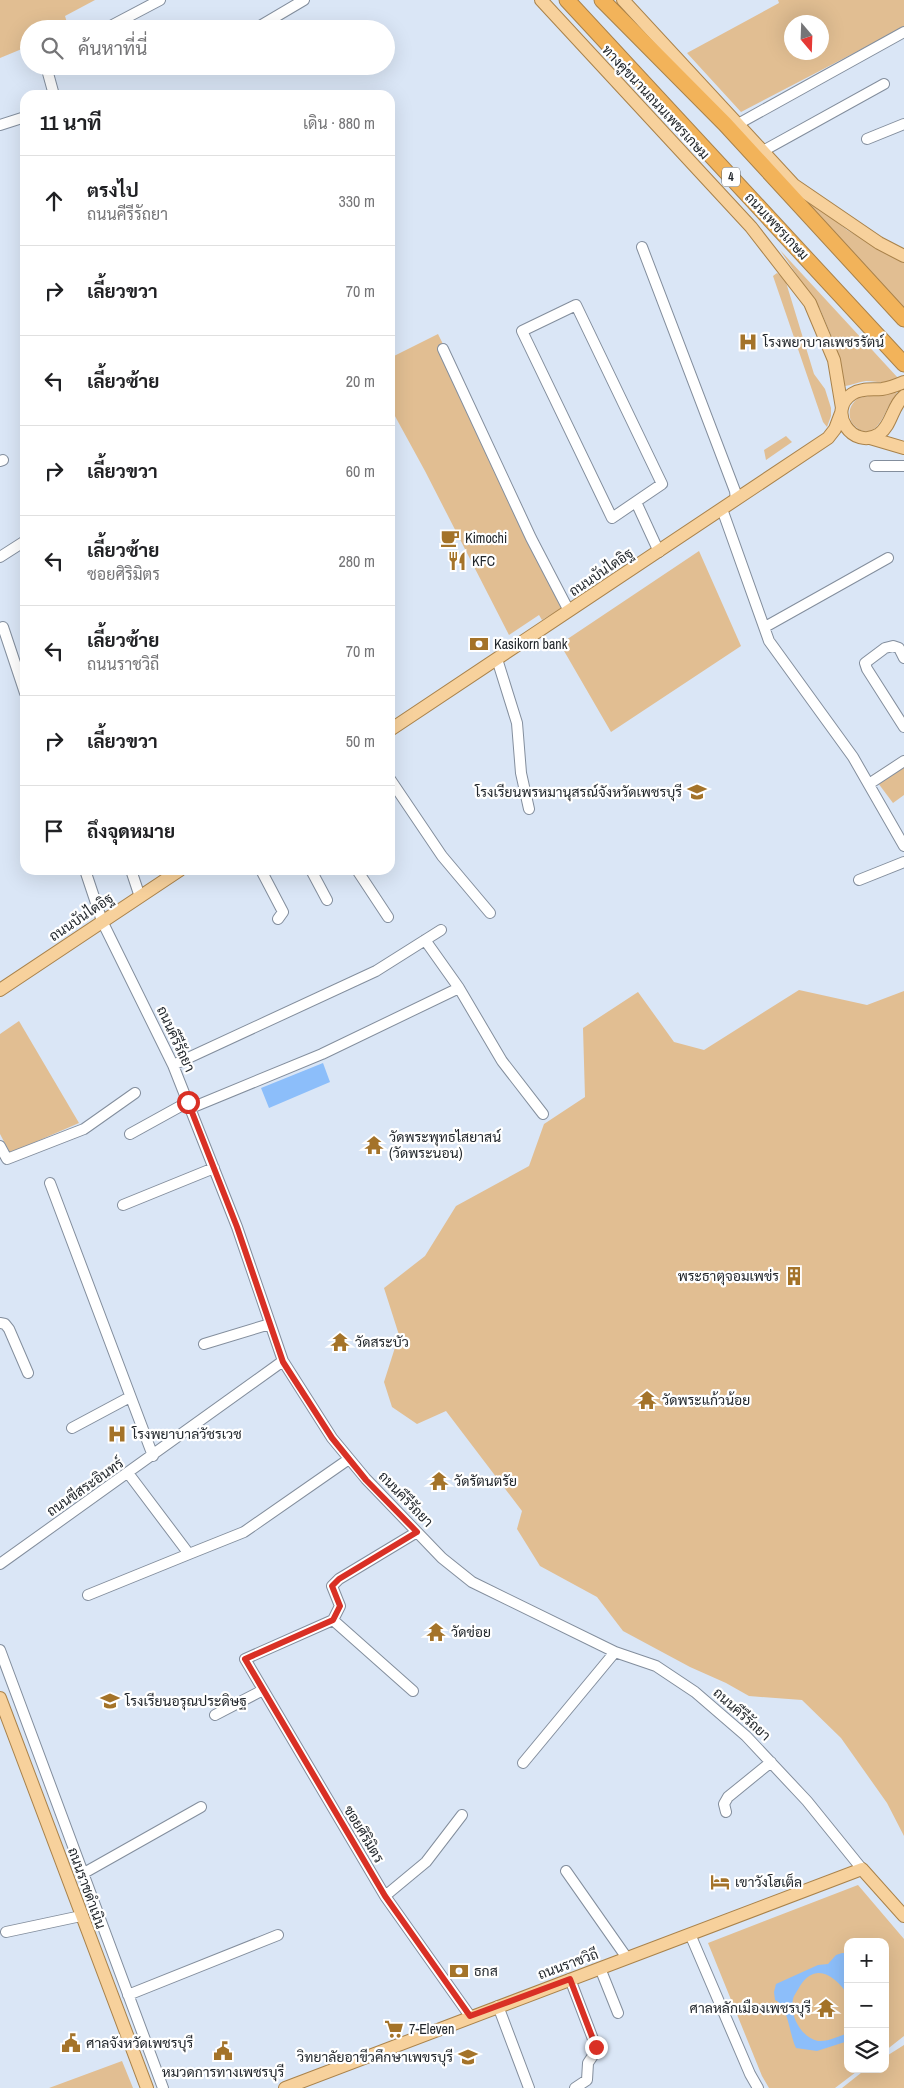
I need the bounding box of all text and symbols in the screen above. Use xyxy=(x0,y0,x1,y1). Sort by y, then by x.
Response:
north arrow xyxy=(784,15,829,60)
search box xyxy=(20,20,395,75)
icon: search xyxy=(38,34,66,62)
text: ค้นหาที่นี่ xyxy=(78,35,147,61)
street label: ทางคู่ขนานถนนเพชรเกษม xyxy=(598,41,714,164)
text: 11 นาที xyxy=(40,108,102,137)
text: เดิน · 880 m xyxy=(303,112,375,134)
road number: 4 xyxy=(722,168,740,186)
text: ตรงไป xyxy=(87,177,139,203)
icon: ahead xyxy=(40,187,68,215)
street label: ถนนเพชรเกษม xyxy=(741,188,813,264)
text: 330 m xyxy=(339,190,375,212)
text: ถนนคีรีรัถยา xyxy=(87,203,168,225)
icon: right xyxy=(40,277,68,305)
text: เลี้ยวขวา xyxy=(87,278,158,304)
text: 70 m xyxy=(346,280,375,302)
hospital icon: โรงพยาบาลเพชรรัตน์ xyxy=(737,331,759,353)
place label: โรงพยาบาลเพชรรัตน์ xyxy=(762,333,884,351)
icon: left xyxy=(40,367,68,395)
text: เลี้ยวซ้าย xyxy=(87,368,159,394)
text: 20 m xyxy=(346,370,375,392)
icon: right xyxy=(40,457,68,485)
text: เลี้ยวขวา xyxy=(87,458,158,484)
text: 60 m xyxy=(346,460,375,482)
cafe icon: Kimochi xyxy=(439,527,461,549)
place label: Kimochi xyxy=(465,529,507,547)
text: เลี้ยวซ้าย xyxy=(87,537,159,563)
street label: ถนนบันไดอิฐ xyxy=(566,544,636,600)
icon: left xyxy=(40,547,68,575)
text: 280 m xyxy=(339,550,375,572)
restaurant icon: KFC xyxy=(446,550,468,572)
place label: KFC xyxy=(472,552,495,570)
text: ซอยศิริมิตร xyxy=(87,563,160,585)
text: เลี้ยวซ้าย xyxy=(87,627,159,653)
bank icon: Kasikorn bank xyxy=(468,633,490,655)
place label: Kasikorn bank xyxy=(494,635,568,653)
icon: left xyxy=(40,637,68,665)
text: 70 m xyxy=(346,640,375,662)
text: ถนนราชวิถี xyxy=(87,653,159,675)
icon: right xyxy=(40,727,68,755)
text: เลี้ยวขวา xyxy=(87,728,158,754)
text: 50 m xyxy=(346,730,375,752)
school or university icon: โรงเรียนพรหมานุสรณ์จังหวัดเพชรบุรี xyxy=(686,781,708,803)
place label: โรงเรียนพรหมานุสรณ์จังหวัดเพชรบุรี xyxy=(474,783,682,802)
icon: arrive xyxy=(40,817,68,845)
text: ถึงจุดหมาย xyxy=(87,818,175,844)
street label: ถนนบันไดอิฐ xyxy=(46,889,116,945)
street label: ถนนคีรีรัถยา xyxy=(153,1003,199,1075)
route start xyxy=(177,1091,200,1114)
place label: วัดพระพุทธไสยาสน์ (วัดพระนอน) xyxy=(389,1128,501,1162)
temple icon: วัดพระพุทธไสยาสน์ (วัดพระนอน) xyxy=(363,1134,385,1156)
building icon: พระธาตุจอมเพข่ร xyxy=(783,1265,805,1287)
place label: พระธาตุจอมเพข่ร xyxy=(678,1267,779,1286)
temple icon: วัดสระบัว xyxy=(329,1331,351,1353)
place label: วัดสระบัว xyxy=(355,1333,409,1351)
temple icon: วัดพระแก้วน้อย xyxy=(636,1389,658,1411)
place label: วัดพระแก้วน้อย xyxy=(662,1391,750,1409)
hospital icon: โรงพยาบาลวัชรเวช xyxy=(106,1423,128,1445)
place label: โรงพยาบาลวัชรเวช xyxy=(131,1425,242,1443)
street label: ถนนขีสระอินทร์ xyxy=(43,1454,127,1520)
street label: ถนนคีรีรัถยา xyxy=(375,1467,437,1531)
temple icon: วัดรัตนตรัย xyxy=(428,1470,450,1492)
place label: วัดรัตนตรัย xyxy=(454,1472,517,1490)
temple icon: วัดข่อย xyxy=(425,1621,447,1643)
place label: วัดข่อย xyxy=(451,1623,491,1641)
street label: ถนนคีรีรัถยา xyxy=(710,1684,774,1744)
school or university icon: โรงเรียนอรุณประดิษฐ xyxy=(99,1690,121,1712)
place label: โรงเรียนอรุณประดิษฐ xyxy=(124,1692,247,1711)
street label: ซอยศิริมิตร xyxy=(340,1802,388,1866)
street label: ถนนราชดำเนิน xyxy=(64,1845,110,1931)
hotel icon: เขาวังโฮเต็ล xyxy=(709,1871,731,1893)
place label: เขาวังโฮเต็ล xyxy=(735,1873,802,1891)
map controls xyxy=(844,1938,889,2073)
button: + xyxy=(844,1938,889,1983)
street label: ถนนราชวิถี xyxy=(535,1945,601,1983)
bank icon: ธกส xyxy=(448,1960,470,1982)
place label: ธกส xyxy=(474,1962,498,1980)
button: − xyxy=(844,1983,889,2028)
temple icon: ศาลหลักเมืองเพชรบุรี xyxy=(815,1997,837,2019)
place label: ศาลหลักเมืองเพชรบุรี xyxy=(690,1999,811,2018)
supermarket icon: 7-Eleven xyxy=(383,2018,405,2040)
place label: 7-Eleven xyxy=(409,2020,454,2038)
button: layers xyxy=(844,2028,889,2073)
public building icon: ศาลจังหวัดเพชรบุรี xyxy=(60,2032,82,2054)
place label: ศาลจังหวัดเพชรบุรี xyxy=(86,2034,194,2053)
route end xyxy=(585,2036,608,2059)
public building icon: หมวดการทางเพชรบุรี xyxy=(212,2040,234,2062)
school or university icon: วิทยาลัยอาขีวคึกษาเพขรบุรี xyxy=(457,2046,479,2068)
place label: วิทยาลัยอาขีวคึกษาเพขรบุรี xyxy=(296,2048,453,2067)
place label: หมวดการทางเพชรบุรี xyxy=(162,2063,284,2082)

